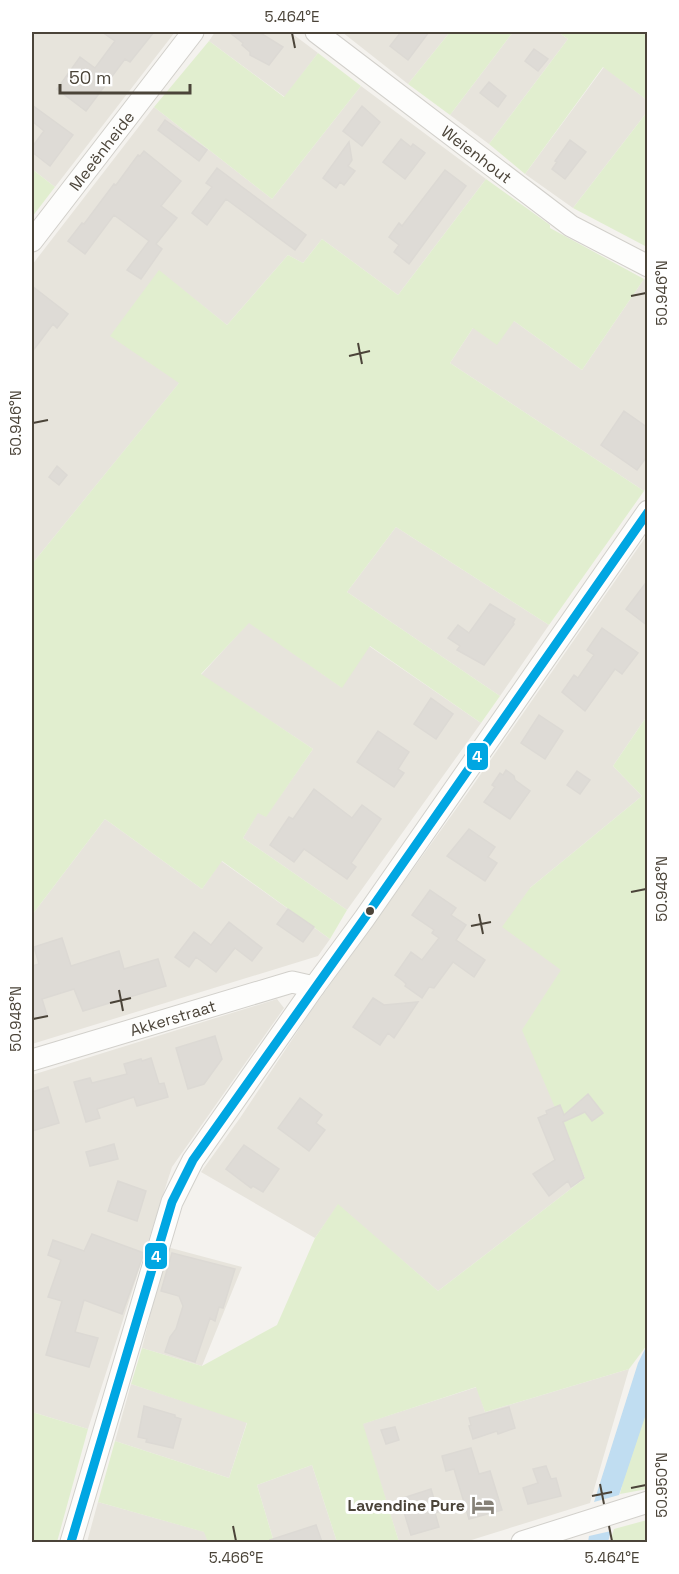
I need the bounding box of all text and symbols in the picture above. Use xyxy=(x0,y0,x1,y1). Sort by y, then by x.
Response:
text: 5.464°E xyxy=(265,7,319,26)
scale bar xyxy=(60,57,190,95)
text: 50 m xyxy=(69,66,111,89)
street label: Meeënheide xyxy=(64,107,139,195)
street label: Weienhout xyxy=(437,121,516,188)
text: 50.946°N xyxy=(652,260,671,326)
text: 50.946°N xyxy=(6,390,25,456)
line badge: 4 xyxy=(466,742,489,771)
text: 4 xyxy=(472,746,482,767)
text: 50.948°N xyxy=(652,856,671,922)
unlabelled marker xyxy=(364,905,376,917)
text: 50.948°N xyxy=(6,986,25,1052)
street label: Akkerstraat xyxy=(127,995,218,1041)
line badge: 4 xyxy=(144,1242,168,1270)
text: 4 xyxy=(151,1246,161,1267)
text: 50.950°N xyxy=(652,1452,671,1518)
hotel icon: Lavendine Pure xyxy=(470,1492,496,1518)
place label: Lavendine Pure xyxy=(347,1495,465,1516)
text: 5.466°E xyxy=(209,1548,263,1567)
text: 5.464°E xyxy=(585,1548,639,1567)

